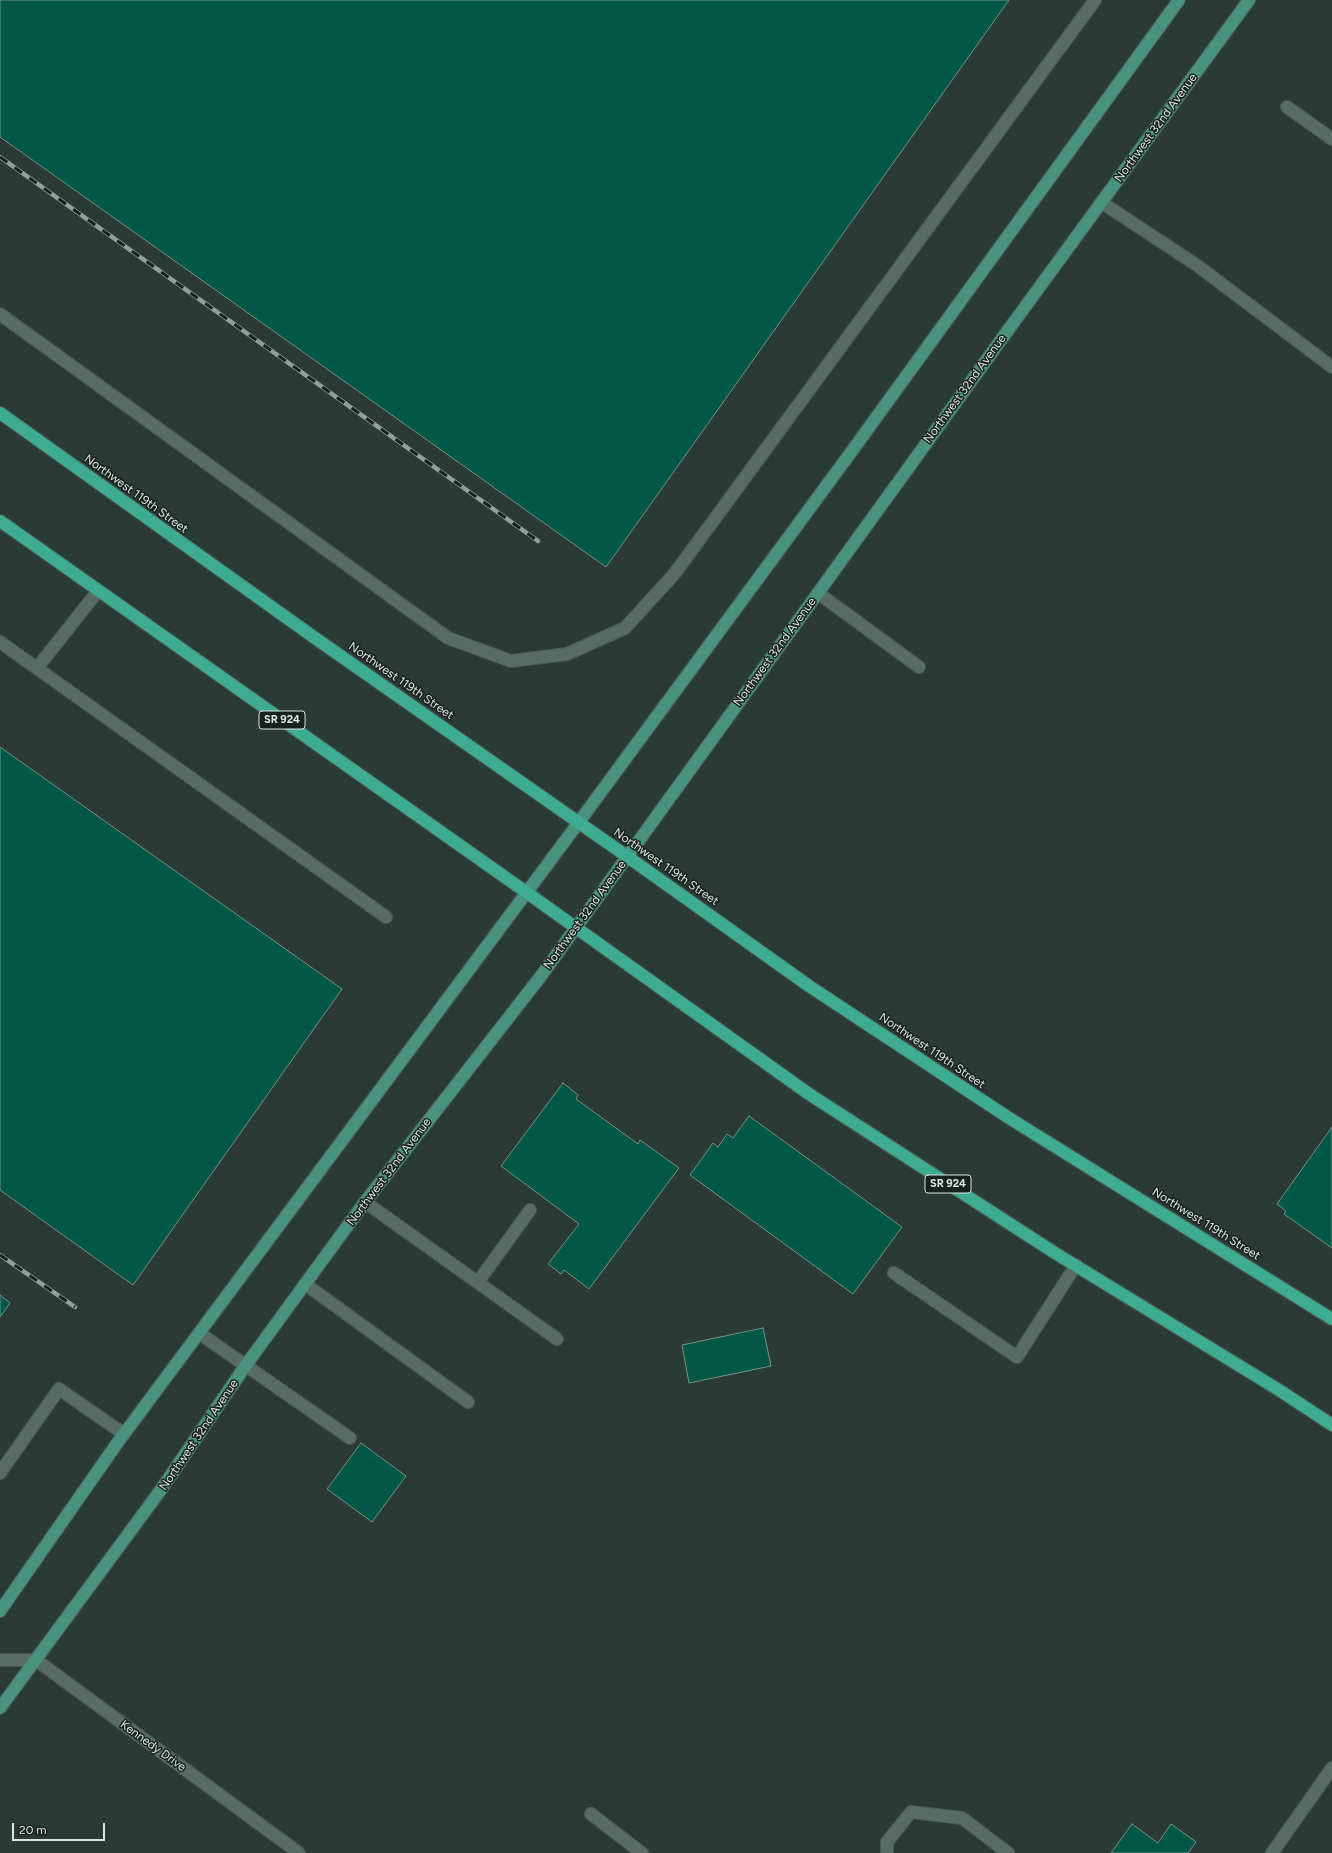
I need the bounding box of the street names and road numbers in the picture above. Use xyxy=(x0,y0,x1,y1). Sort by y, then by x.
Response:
street label: Northwest 32nd Avenue xyxy=(1112,71,1200,185)
street label: Northwest 32nd Avenue xyxy=(921,332,1009,446)
street label: Northwest 119th Street xyxy=(81,451,191,537)
street label: Northwest 32nd Avenue xyxy=(731,595,819,709)
street label: Northwest 119th Street xyxy=(346,639,456,723)
road number: SR 924 xyxy=(259,711,305,729)
street label: Northwest 119th Street xyxy=(611,825,721,909)
street label: Northwest 32nd Avenue xyxy=(541,858,629,972)
street label: Northwest 119th Street xyxy=(876,1010,988,1092)
street label: Northwest 32nd Avenue xyxy=(344,1115,434,1229)
road number: SR 924 xyxy=(925,1175,971,1193)
street label: Northwest 119th Street xyxy=(1149,1185,1263,1263)
street label: Northwest 32nd Avenue xyxy=(156,1377,242,1493)
street label: Kennedy Drive xyxy=(117,1717,189,1775)

